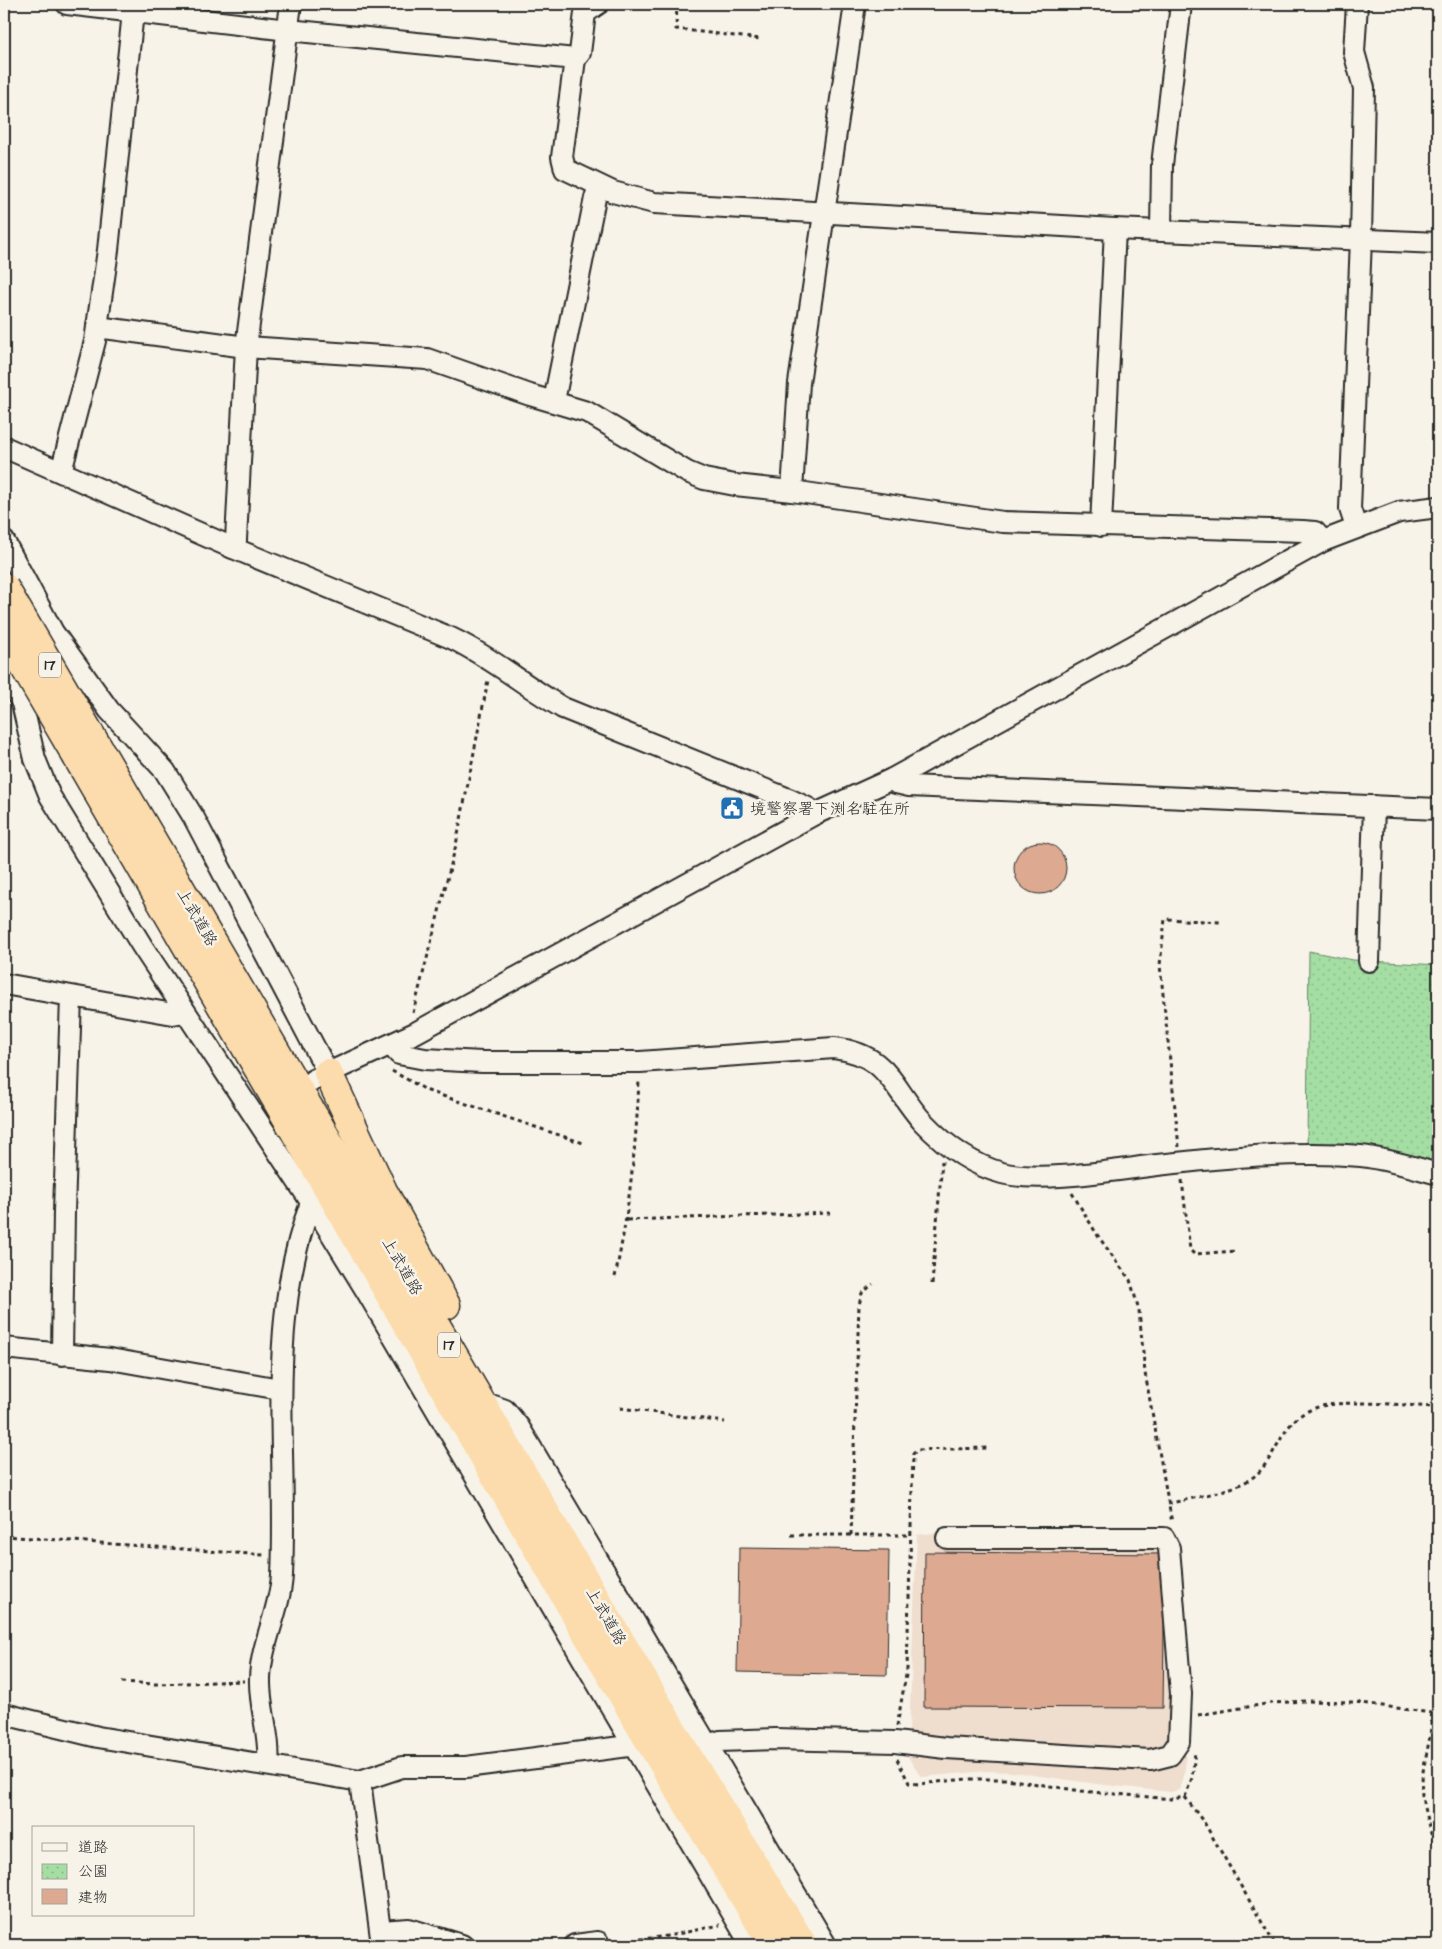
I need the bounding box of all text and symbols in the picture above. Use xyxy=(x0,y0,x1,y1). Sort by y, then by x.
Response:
road number: 17 xyxy=(39,652,61,678)
public building icon: 境警察署下渕名駐在所 xyxy=(719,795,745,821)
place label: 境警察署下渕名駐在所 xyxy=(750,798,910,820)
street label: 上武道路 xyxy=(172,884,223,951)
street label: 上武道路 xyxy=(377,1233,428,1300)
road number: 17 xyxy=(438,1332,460,1358)
street label: 上武道路 xyxy=(581,1583,632,1650)
legend xyxy=(32,1826,195,1916)
text: 道路 xyxy=(78,1837,108,1858)
text: 公園 xyxy=(78,1861,108,1882)
text: 建物 xyxy=(78,1887,108,1908)

